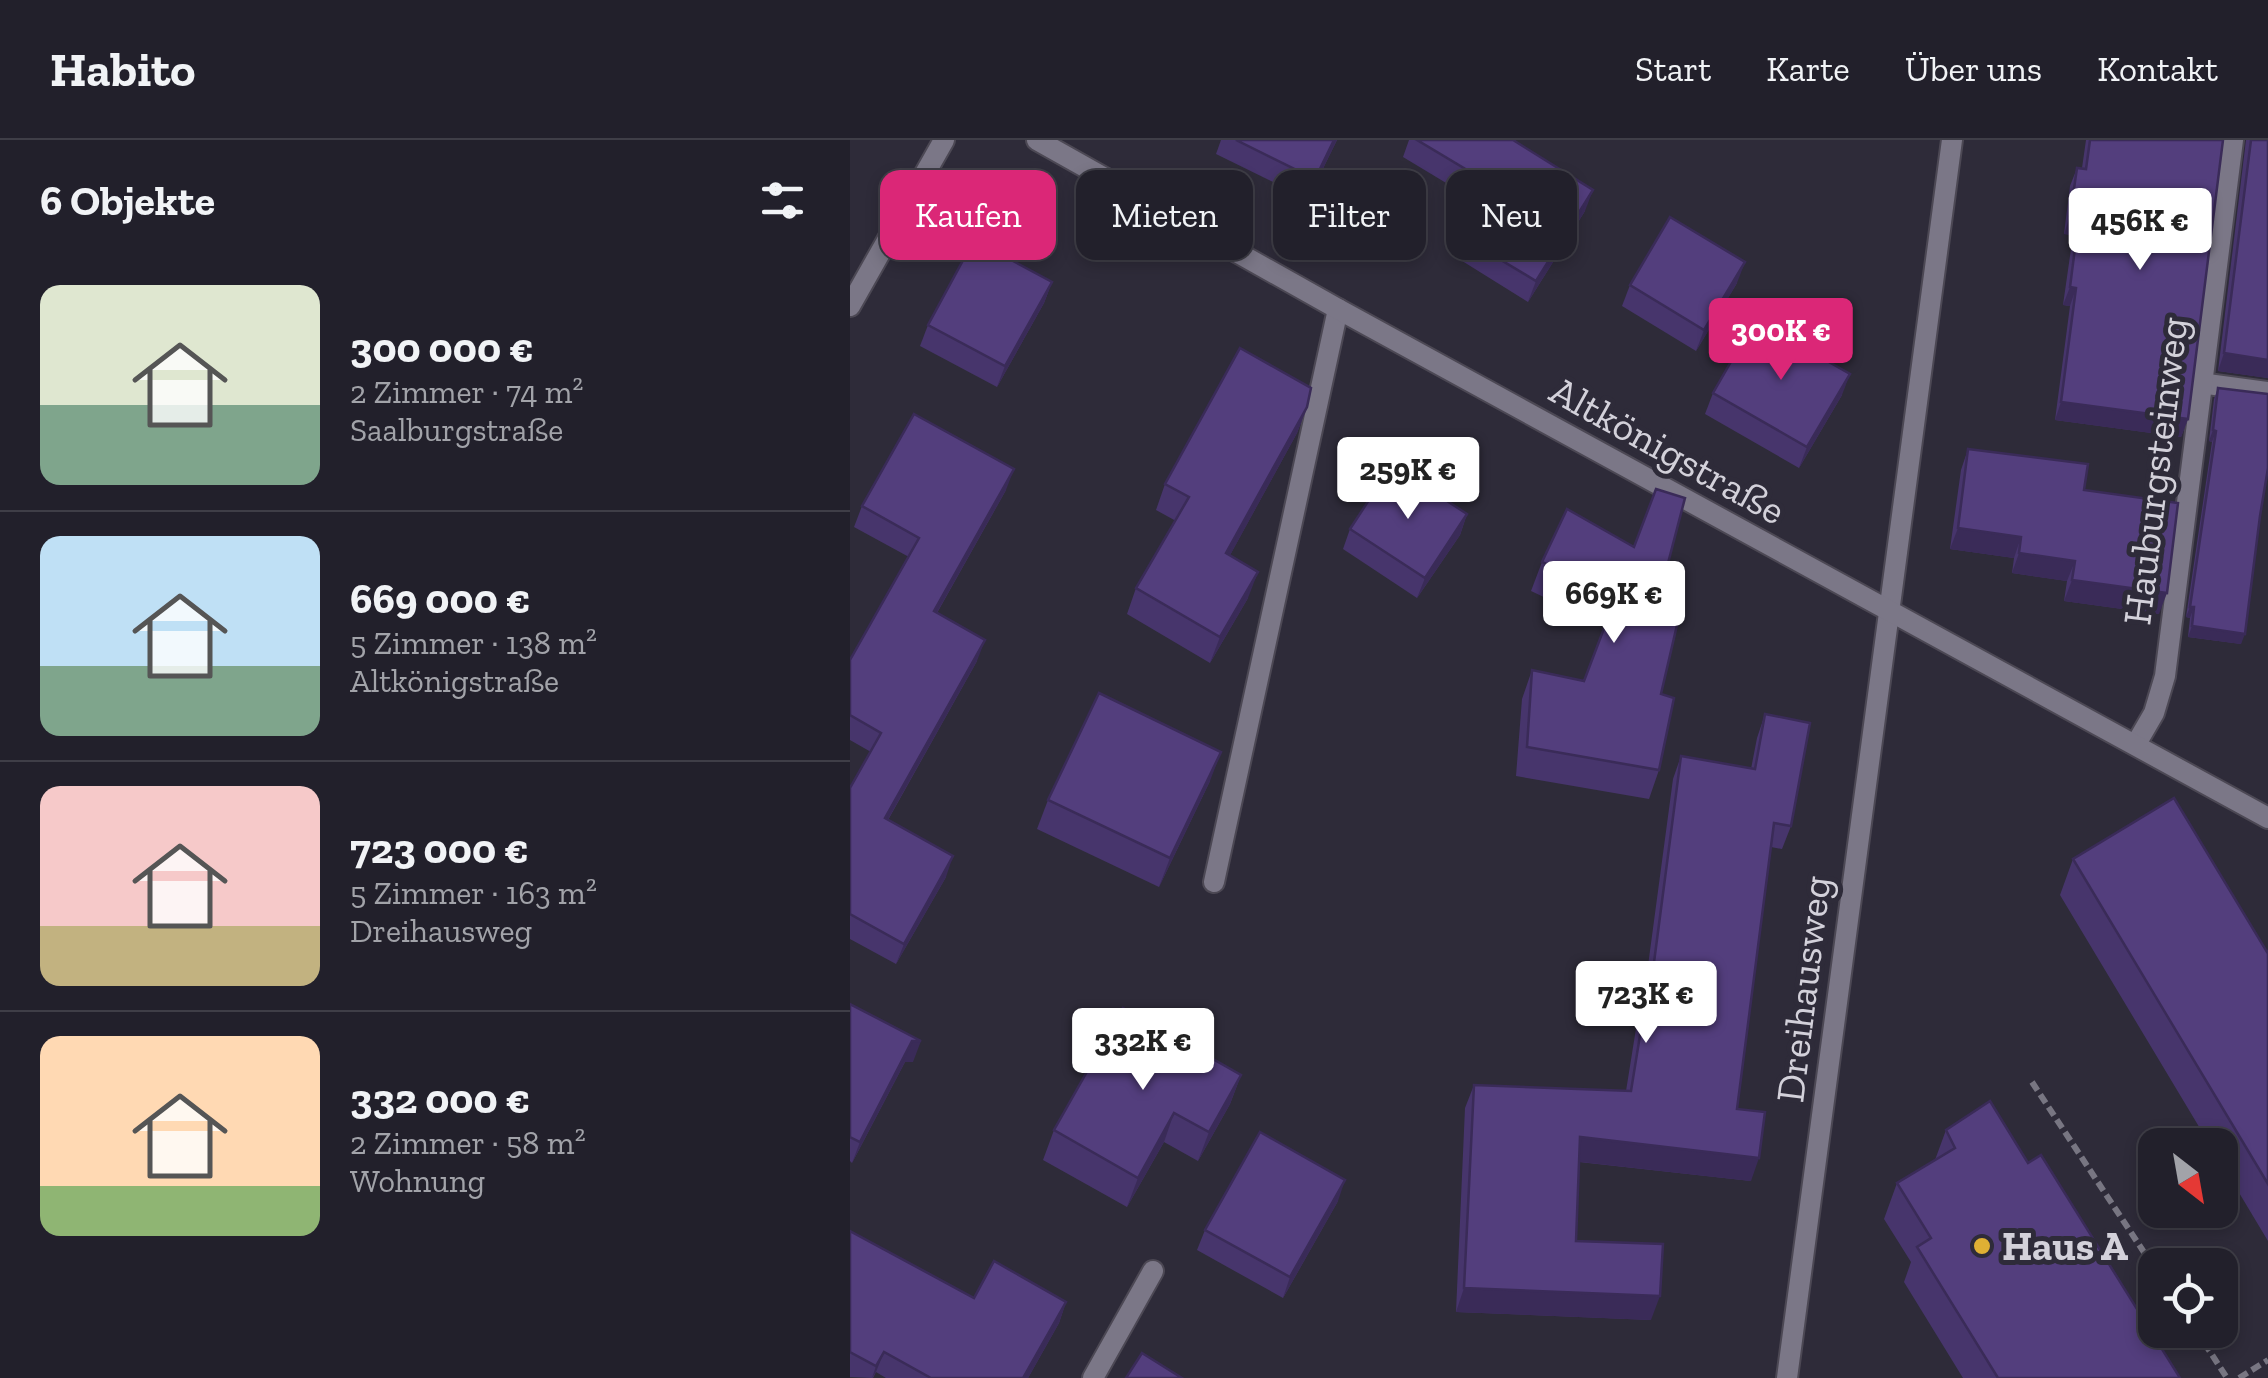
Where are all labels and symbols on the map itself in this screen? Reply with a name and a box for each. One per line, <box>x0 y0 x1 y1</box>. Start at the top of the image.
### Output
pin: 456K € <box>2059 188 2221 273</box>
pin: 300K € <box>1700 298 1862 383</box>
street label: Hauburgsteinweg <box>2112 314 2198 628</box>
street label: Altkönigstraße <box>1542 366 1794 534</box>
pin: 259K € <box>1327 437 1489 522</box>
pin: 669K € <box>1533 561 1695 646</box>
street label: Dreihausweg <box>1765 873 1841 1105</box>
pin: 723K € <box>1565 961 1727 1046</box>
pin: 332K € <box>1062 1008 1224 1093</box>
north arrow <box>2138 1128 2238 1228</box>
place label: Haus A <box>2002 1222 2128 1270</box>
marker: Haus A <box>1971 1235 1993 1257</box>

